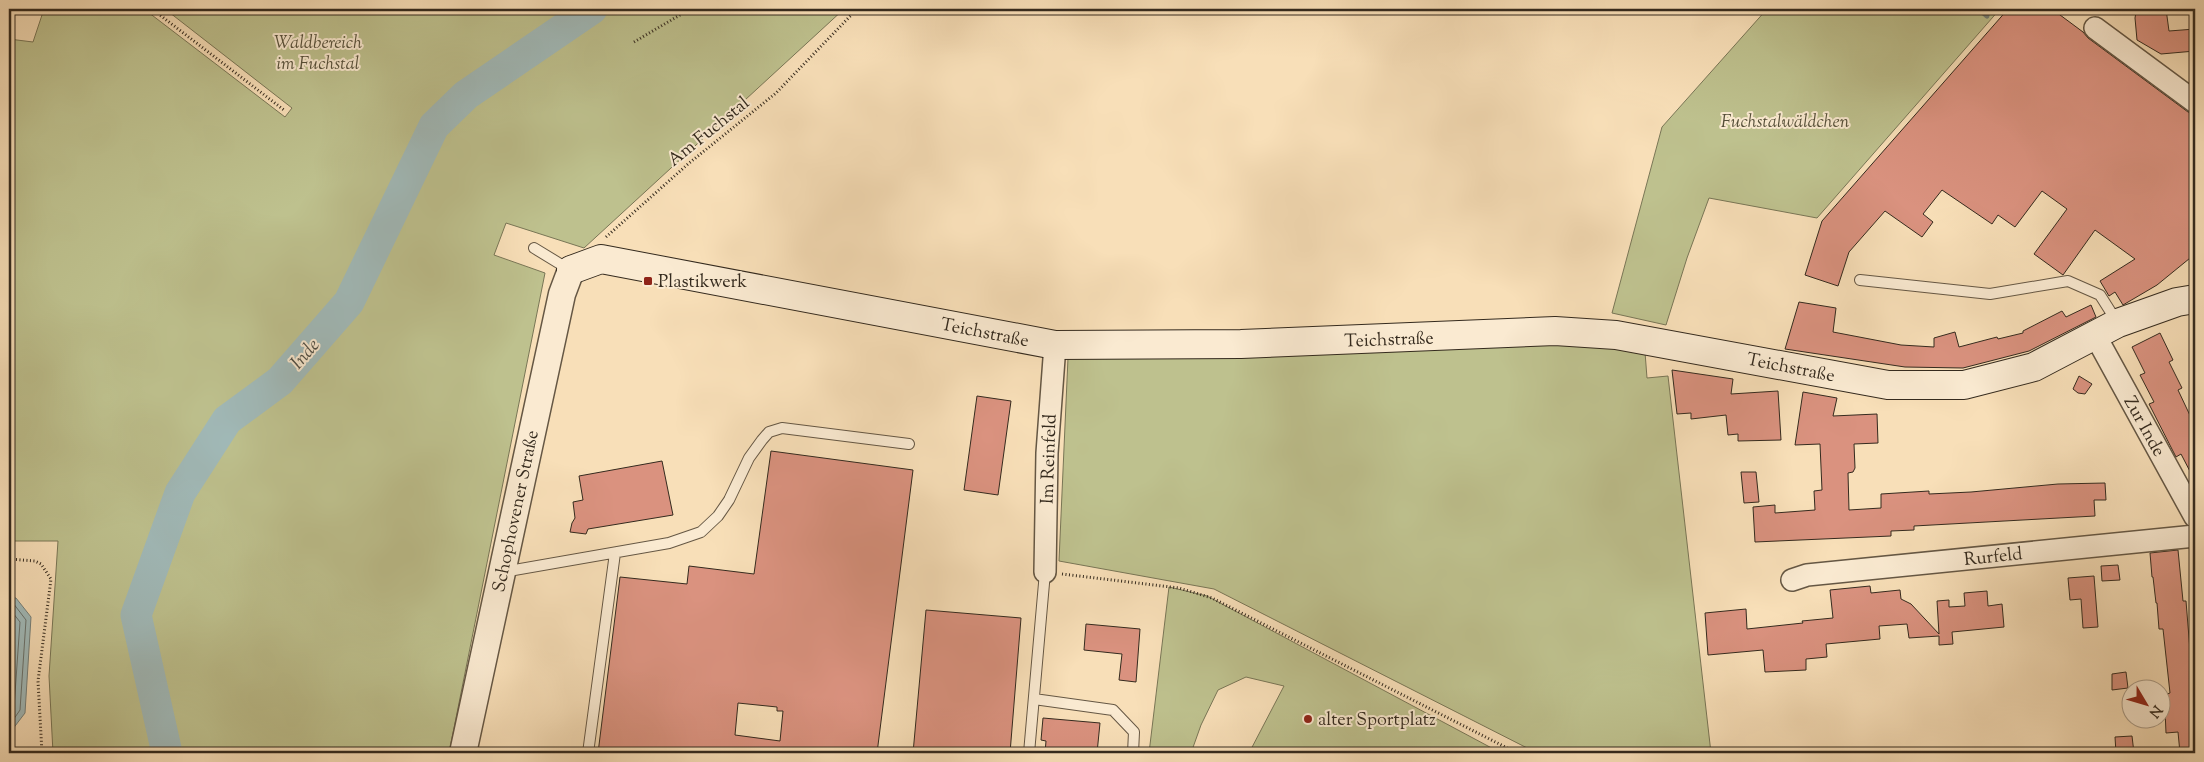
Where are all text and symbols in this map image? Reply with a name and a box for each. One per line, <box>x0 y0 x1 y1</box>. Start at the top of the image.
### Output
park label: Waldbereich im Fuchstal <box>274 31 362 78</box>
street label: Am Fuchstal <box>663 91 756 174</box>
park label: Fuchstalwäldchen <box>1721 110 1850 136</box>
place label: Plastikwerk <box>658 270 747 296</box>
marker: Plastikwerk <box>642 275 654 287</box>
street label: Teichstraße <box>938 313 1031 355</box>
street label: Teichstraße <box>1344 326 1434 356</box>
water label: Inde <box>285 333 327 376</box>
street label: Teichstraße <box>1744 348 1837 390</box>
street label: Zur Inde <box>2116 392 2171 462</box>
street label: Im Reinfeld <box>1035 413 1065 505</box>
street label: Schophovener Straße <box>487 428 547 595</box>
street label: Rurfeld <box>1963 542 2024 574</box>
north arrow <box>2122 680 2172 730</box>
text: N <box>2143 700 2166 721</box>
place label: alter Sportplatz <box>1318 708 1436 734</box>
marker: alter Sportplatz <box>1302 713 1314 725</box>

